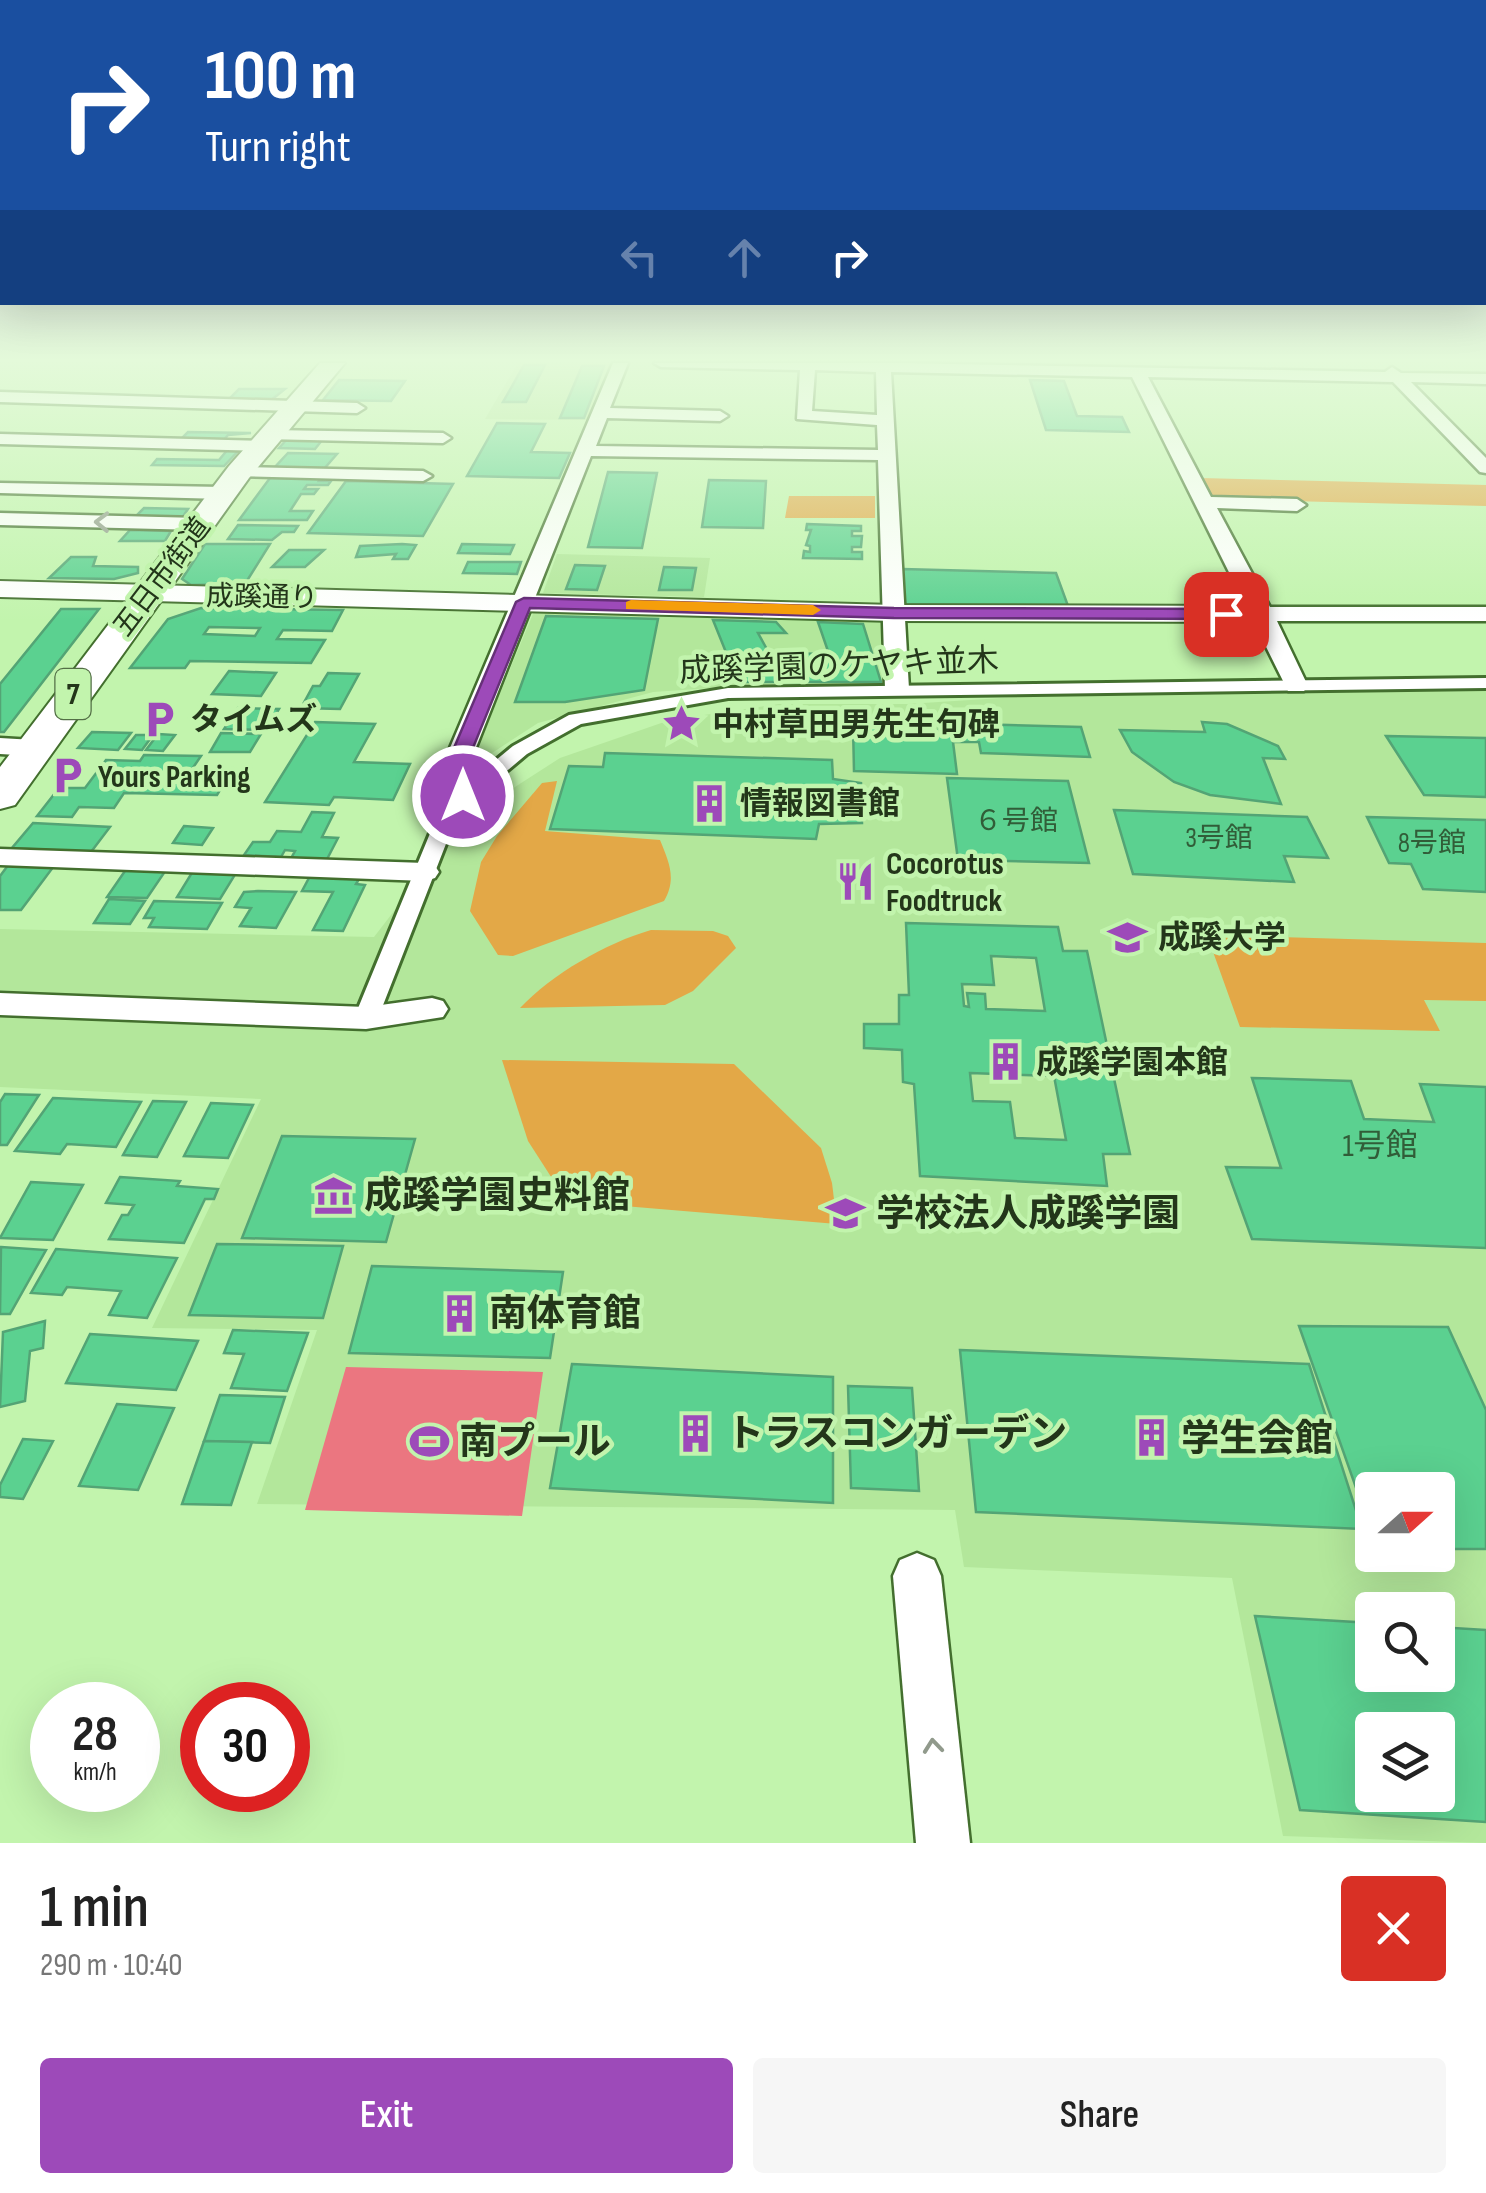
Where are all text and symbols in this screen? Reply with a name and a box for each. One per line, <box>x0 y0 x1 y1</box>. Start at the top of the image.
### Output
text: 100 m <box>205 35 356 119</box>
icon: right <box>40 40 170 170</box>
text: Turn right <box>205 120 351 175</box>
icon: left <box>612 230 667 285</box>
icon: ahead <box>717 230 772 285</box>
icon: right <box>822 230 877 285</box>
one-way arrow <box>93 511 109 532</box>
street label: 五日市街道 <box>107 511 218 643</box>
pin <box>1184 572 1269 657</box>
street label: 成蹊通り <box>206 580 318 615</box>
icon: arrive <box>1199 587 1254 642</box>
street label: 成蹊学園のケヤキ並木 <box>678 641 1000 692</box>
road number: 7 <box>56 669 90 719</box>
parking icon: タイムズ <box>139 698 181 740</box>
place label: タイムズ <box>190 701 317 740</box>
place icon: 中村草田男先生句碑 <box>661 703 703 745</box>
place label: 中村草田男先生句碑 <box>712 706 1000 745</box>
position arrow <box>411 744 515 848</box>
parking icon: Yours Parking <box>47 755 89 797</box>
place label: Yours Parking <box>98 758 251 797</box>
building icon: 情報図書館 <box>689 782 731 824</box>
place label: 情報図書館 <box>740 785 900 824</box>
house number: ６号館 <box>974 805 1058 838</box>
house number: 3号館 <box>1185 822 1253 855</box>
house number: 8号館 <box>1398 827 1466 860</box>
place label: Cocorotus Foodtruck <box>886 845 1004 921</box>
restaurant icon: Cocorotus Foodtruck <box>835 860 877 902</box>
school or university icon: 成蹊大学 <box>1107 916 1149 958</box>
place label: 成蹊大学 <box>1158 919 1286 958</box>
building icon: 成蹊学園本館 <box>985 1041 1027 1083</box>
place label: 成蹊学園本館 <box>1036 1044 1228 1083</box>
house number: 1号館 <box>1342 1127 1418 1166</box>
museum icon: 成蹊学園史料館 <box>313 1174 355 1216</box>
place label: 成蹊学園史料館 <box>364 1174 630 1219</box>
school or university icon: 学校法人成蹊学園 <box>825 1192 867 1234</box>
place label: 学校法人成蹊学園 <box>876 1192 1180 1237</box>
building icon: 南体育館 <box>438 1292 480 1334</box>
place label: 南体育館 <box>489 1292 641 1337</box>
building icon: トラスコンガーデン <box>675 1412 717 1454</box>
place label: トラスコンガーデン <box>726 1412 1067 1457</box>
building icon: 学生会館 <box>1130 1417 1172 1459</box>
place label: 学生会館 <box>1181 1417 1333 1462</box>
sports icon: 南プール <box>408 1420 450 1462</box>
place label: 南プール <box>459 1420 611 1465</box>
north arrow <box>1355 1472 1455 1572</box>
map controls <box>1355 1472 1455 1812</box>
button: search <box>1355 1592 1455 1692</box>
speed limit sign: 30 <box>180 1682 310 1812</box>
text: 28 <box>72 1705 118 1765</box>
button: layers <box>1355 1712 1455 1812</box>
one-way arrow <box>923 1738 945 1754</box>
text: km/h <box>73 1757 117 1788</box>
text: 1 min <box>40 1872 149 1944</box>
button: close <box>1341 1876 1446 1981</box>
text: 290 m · 10:40 <box>40 1946 183 1985</box>
button: Exit <box>40 2058 733 2173</box>
button: Share <box>753 2058 1446 2173</box>

